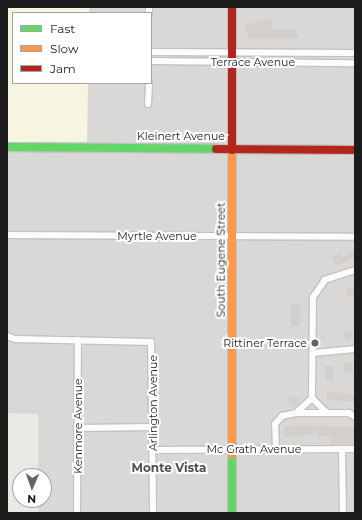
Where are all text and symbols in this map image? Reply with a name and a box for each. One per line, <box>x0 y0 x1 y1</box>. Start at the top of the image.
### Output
legend <box>12 12 152 84</box>
text: Fast <box>50 21 75 36</box>
text: Slow <box>50 41 79 56</box>
street label: Terrace Avenue <box>211 55 295 69</box>
text: Jam <box>50 61 76 76</box>
street label: Kleinert Avenue <box>137 129 225 143</box>
street label: South Eugene Street <box>214 203 228 317</box>
street label: Myrtle Avenue <box>117 229 197 243</box>
place label: Rittiner Terrace <box>223 336 307 350</box>
marker: Rittiner Terrace <box>310 338 320 348</box>
street label: Arlington Avenue <box>146 355 160 451</box>
street label: Kenmore Avenue <box>71 378 85 474</box>
street label: Mc Grath Avenue <box>207 442 301 456</box>
district label: Monte Vista <box>132 461 206 475</box>
north arrow <box>12 468 52 508</box>
text: N <box>27 492 36 506</box>

